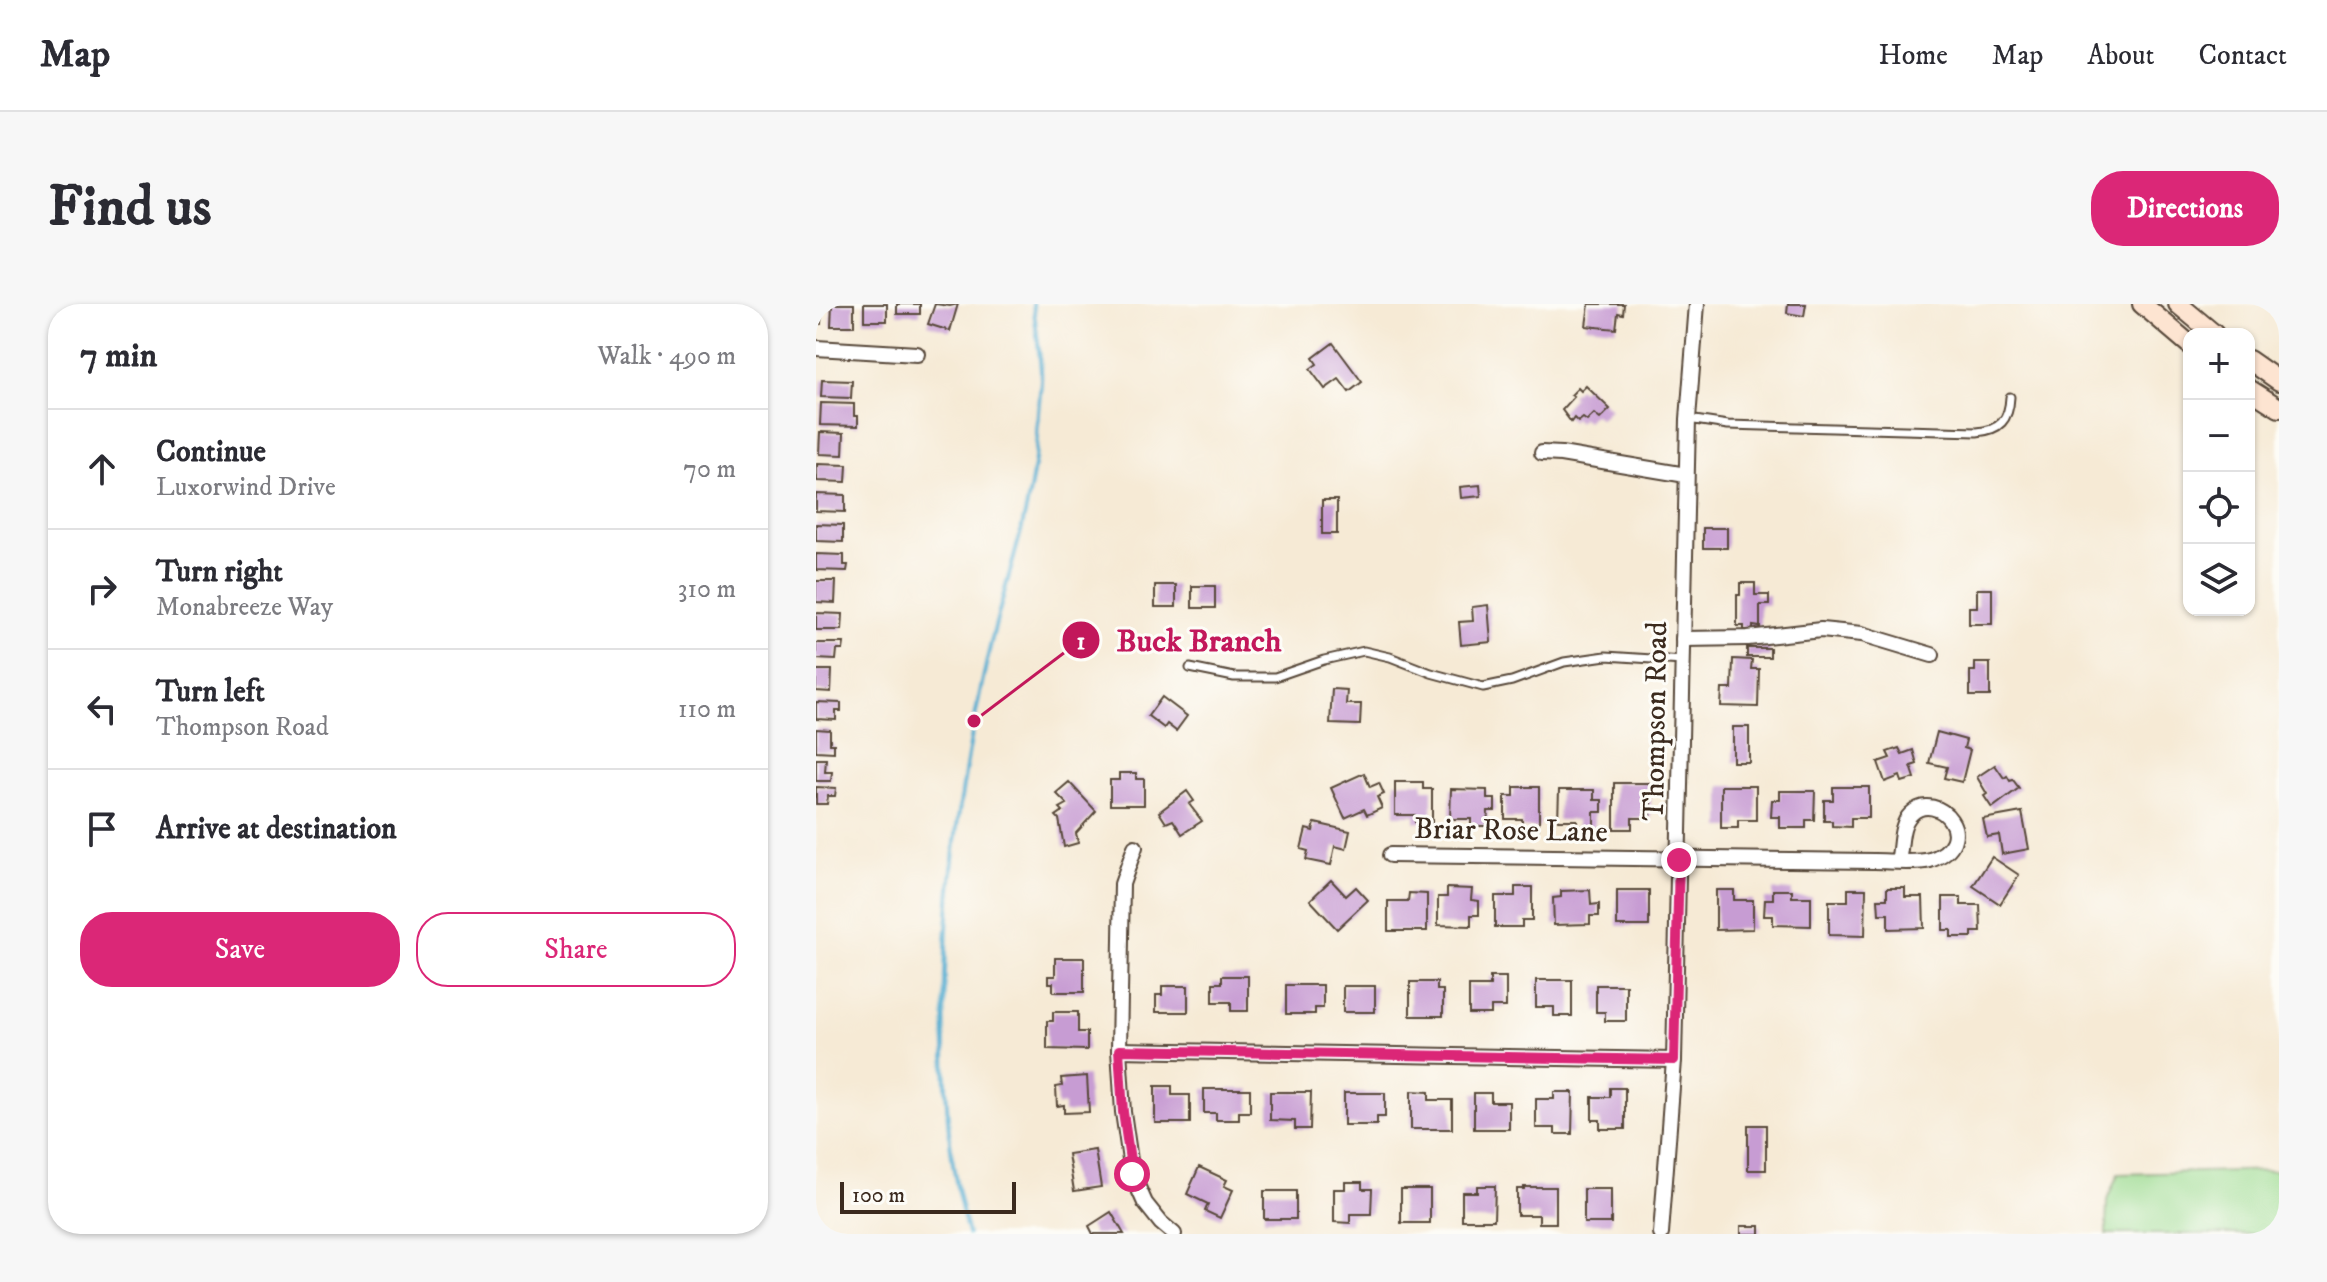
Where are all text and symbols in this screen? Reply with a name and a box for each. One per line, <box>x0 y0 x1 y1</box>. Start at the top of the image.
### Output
text: Map <box>40 31 110 79</box>
text: Home <box>1879 38 1948 73</box>
text: Map <box>1992 38 2043 73</box>
text: About <box>2087 38 2154 73</box>
text: Contact <box>2198 38 2287 73</box>
button: Directions <box>2091 171 2279 246</box>
text: Find us <box>48 173 212 243</box>
map controls <box>2183 328 2255 616</box>
button: + <box>2183 328 2255 400</box>
text: 7 min <box>80 335 157 377</box>
text: Walk · 490 m <box>598 340 736 373</box>
button: − <box>2183 400 2255 472</box>
text: Continue <box>156 434 266 471</box>
icon: ahead <box>80 447 124 491</box>
text: 70 m <box>683 453 736 486</box>
text: Luxorwind Drive <box>156 471 336 504</box>
button: locate <box>2183 472 2255 544</box>
button: layers <box>2183 544 2255 616</box>
text: Turn right <box>156 554 283 591</box>
icon: right <box>80 567 124 611</box>
text: 310 m <box>678 573 736 606</box>
text: Monabreeze Way <box>156 591 333 624</box>
callout: Buck Branch <box>1061 612 1298 668</box>
street label: Thompson Road <box>1636 621 1676 821</box>
text: Buck Branch <box>1117 622 1282 662</box>
text: 1 <box>1077 627 1086 657</box>
text: Turn left <box>156 674 265 711</box>
icon: left <box>80 687 124 731</box>
text: 110 m <box>678 693 736 726</box>
text: Thompson Road <box>156 711 329 744</box>
icon: arrive <box>80 807 124 851</box>
text: Arrive at destination <box>156 811 397 848</box>
street label: Briar Rose Lane <box>1414 811 1608 851</box>
route end <box>1661 842 1697 878</box>
button: Save <box>80 912 400 987</box>
button: Share <box>416 912 736 987</box>
route start <box>1114 1156 1150 1192</box>
scale bar <box>840 1178 1016 1214</box>
text: 100 m <box>852 1182 905 1209</box>

